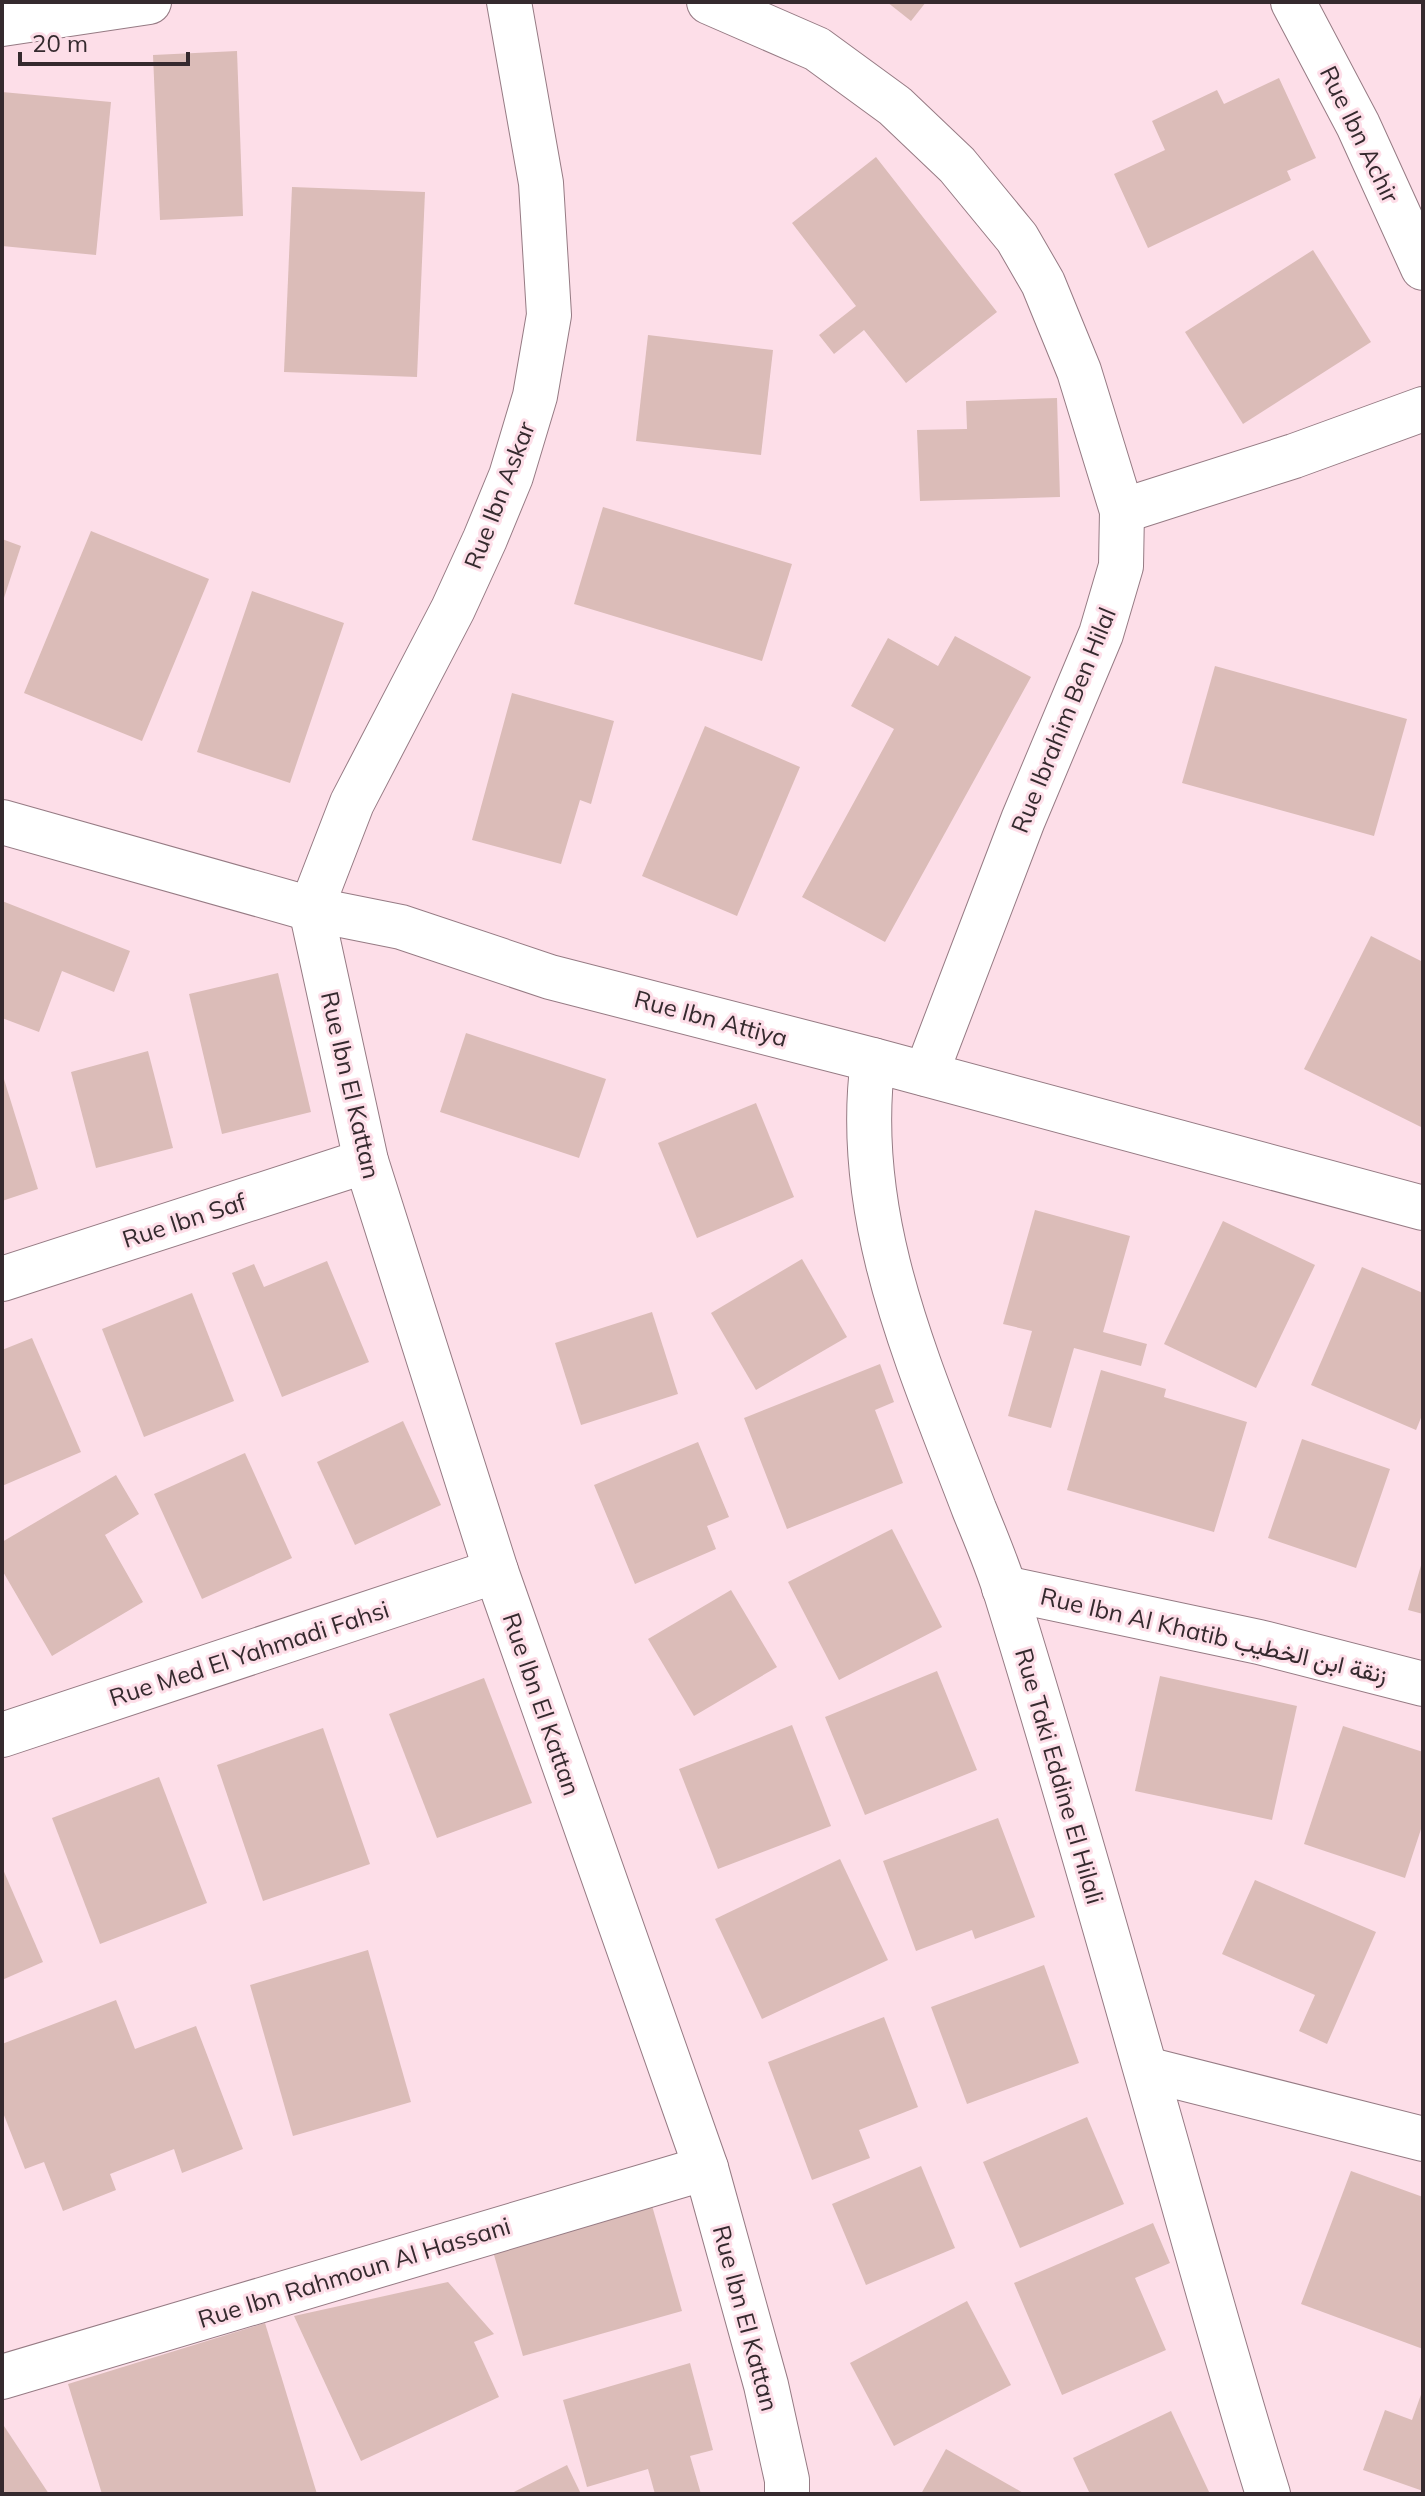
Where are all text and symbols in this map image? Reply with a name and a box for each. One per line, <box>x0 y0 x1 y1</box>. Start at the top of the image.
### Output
scale bar <box>20 16 188 66</box>
text: 20 m <box>32 28 88 58</box>
street label: Rue Ibn Achir <box>1314 61 1406 208</box>
street label: Rue Ibn Askar <box>457 417 541 573</box>
street label: Rue Ibrahim Ben Hilal <box>1004 603 1122 837</box>
street label: Rue Ibn Attiya <box>631 983 791 1053</box>
street label: Rue Ibn El Kattan <box>315 988 387 1182</box>
street label: Rue Ibn Saf <box>118 1186 250 1254</box>
street label: Rue Ibn Al Khatib زنقة ابن الخطيب <box>1037 1580 1390 1691</box>
street label: Rue Med El Yahmadi Fahsi <box>105 1594 393 1712</box>
street label: Rue Ibn El Kattan <box>497 1609 587 1799</box>
street label: Rue Taki Eddine El Hilali <box>1009 1645 1111 1907</box>
street label: Rue Ibn Rahmoun Al Hassani <box>194 2210 514 2334</box>
street label: Rue Ibn El Kattan <box>707 2222 785 2414</box>

